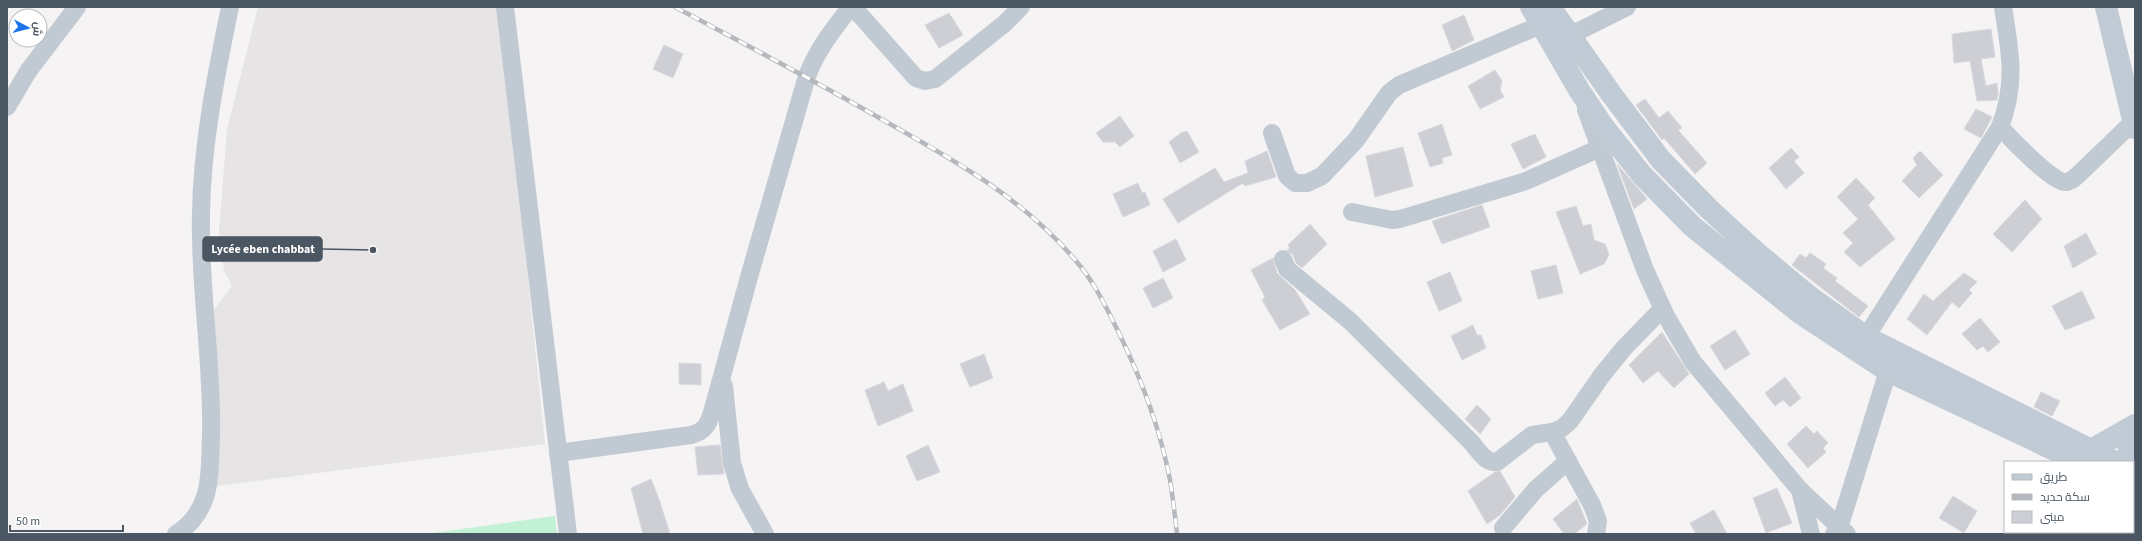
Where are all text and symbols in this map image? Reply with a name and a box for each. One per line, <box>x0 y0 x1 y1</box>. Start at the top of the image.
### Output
north arrow <box>8 8 48 48</box>
text: ش <box>29 21 46 37</box>
callout: Lycée eben chabbat <box>203 237 322 261</box>
text: Lycée eben chabbat <box>211 241 315 258</box>
legend <box>2004 461 2134 533</box>
text: طريق <box>2040 469 2068 486</box>
text: سكة حديد <box>2040 489 2090 506</box>
scale bar <box>10 507 123 533</box>
text: مبنى <box>2040 509 2065 526</box>
text: 50 m <box>16 513 40 530</box>

